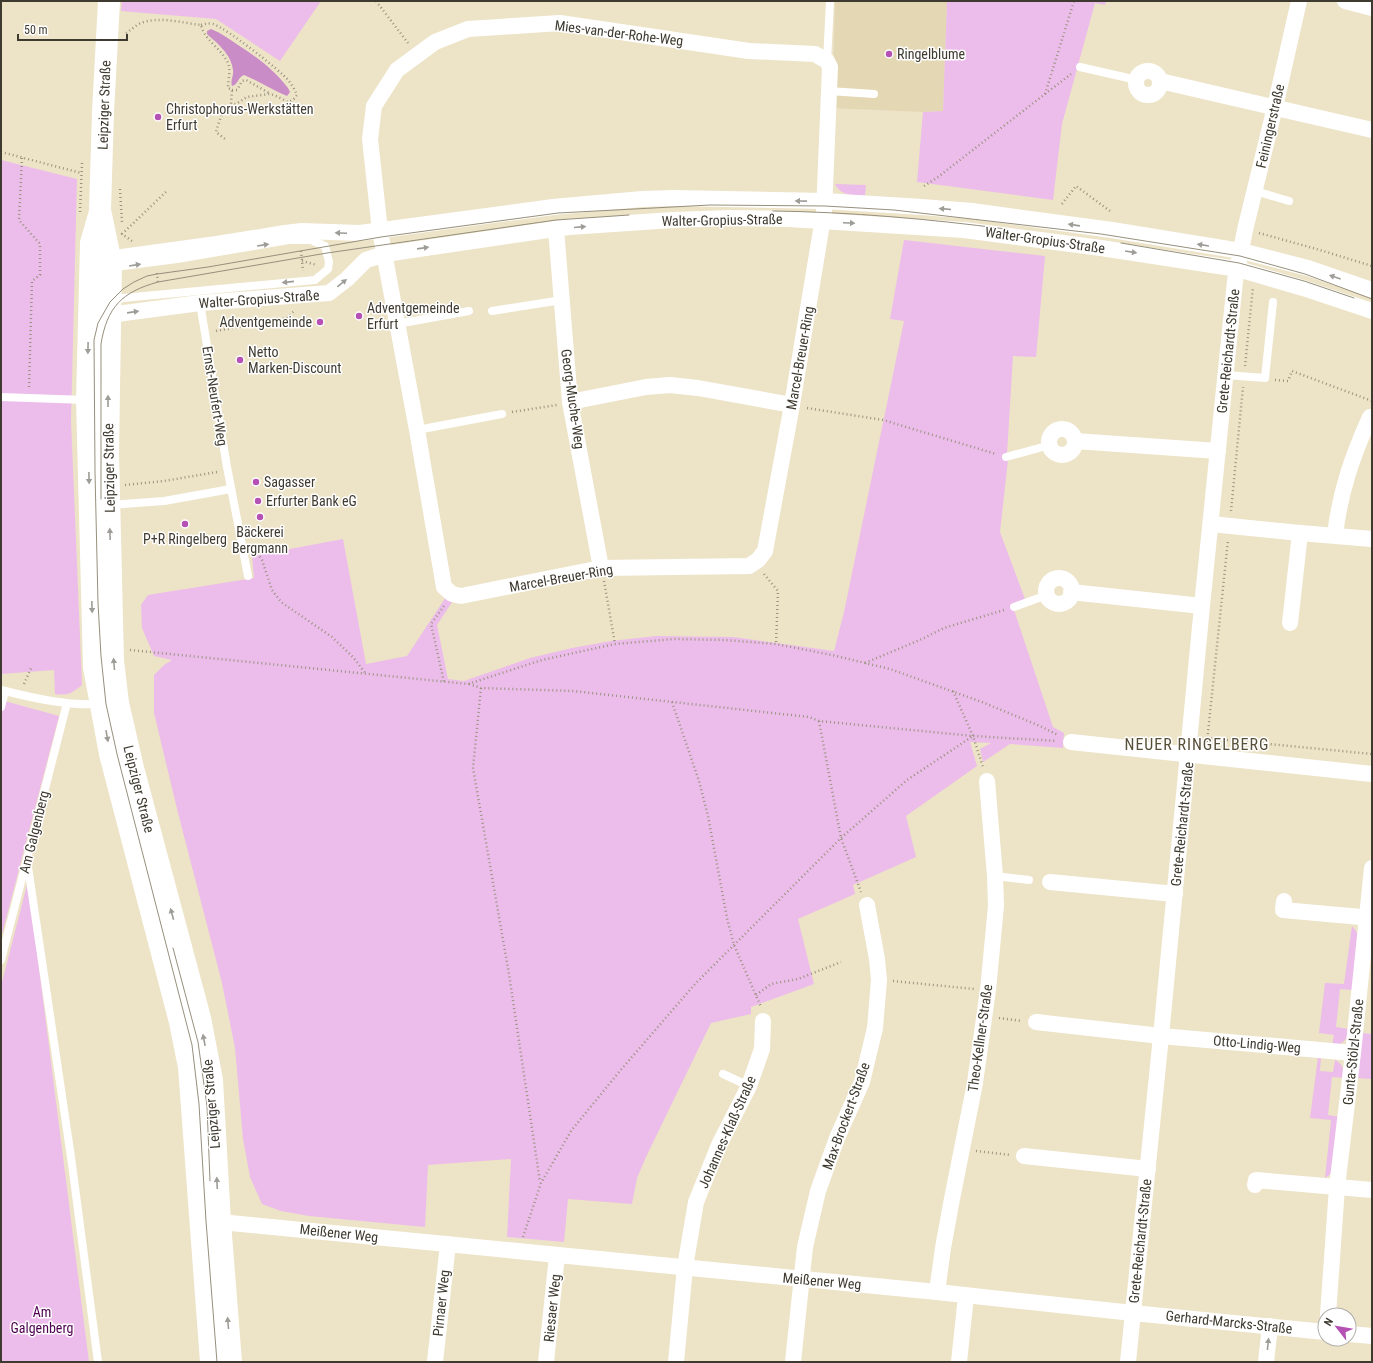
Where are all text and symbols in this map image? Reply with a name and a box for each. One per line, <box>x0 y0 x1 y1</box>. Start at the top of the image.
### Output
scale bar <box>18 16 127 42</box>
street label: Mies-van-der-Rohe-Weg <box>554 17 684 49</box>
text: 50 m <box>24 23 48 37</box>
place label: Ringelblume <box>897 46 966 62</box>
marker: Ringelblume <box>884 49 894 59</box>
street label: Leipziger Straße <box>94 60 114 150</box>
street label: Feiningerstraße <box>1253 82 1288 170</box>
place label: Christophorus-Werkstätten Erfurt <box>166 101 314 133</box>
marker: Christophorus-Werkstätten Erfurt <box>153 112 163 122</box>
one-way arrow <box>795 197 807 204</box>
one-way arrow <box>939 205 951 212</box>
street label: Walter-Gropius-Straße <box>661 211 783 229</box>
one-way arrow <box>843 219 855 226</box>
one-way arrow <box>1068 222 1080 228</box>
one-way arrow <box>574 223 586 230</box>
street label: Walter-Gropius-Straße <box>984 224 1106 256</box>
one-way arrow <box>335 229 347 236</box>
one-way arrow <box>257 241 270 247</box>
one-way arrow <box>1197 241 1209 247</box>
one-way arrow <box>417 245 429 251</box>
one-way arrow <box>1125 249 1138 255</box>
one-way arrow <box>129 261 141 267</box>
one-way arrow <box>1329 274 1341 280</box>
one-way arrow <box>337 278 348 287</box>
one-way arrow <box>282 279 294 286</box>
street label: Walter-Gropius-Straße <box>198 287 320 311</box>
street label: Grete-Reichardt-Straße <box>1214 288 1243 414</box>
place label: Adventgemeinde Erfurt <box>367 300 460 332</box>
street label: Marcel-Breuer-Ring <box>783 305 817 411</box>
one-way arrow <box>127 309 139 315</box>
marker: Adventgemeinde Erfurt <box>354 311 364 321</box>
place label: Adventgemeinde <box>220 314 312 330</box>
marker: Adventgemeinde <box>315 317 325 327</box>
one-way arrow <box>85 342 91 355</box>
place label: Netto Marken-Discount <box>248 344 341 376</box>
street label: Ernst-Neufert-Weg <box>199 345 231 447</box>
street label: Georg-Muche-Weg <box>558 348 588 450</box>
marker: Netto Marken-Discount <box>235 355 245 365</box>
one-way arrow <box>105 394 111 407</box>
street label: Leipziger Straße <box>100 423 118 513</box>
one-way arrow <box>85 472 92 484</box>
place label: Sagasser <box>264 474 315 490</box>
marker: Sagasser <box>251 477 261 487</box>
place label: Erfurter Bank eG <box>266 493 357 509</box>
marker: Erfurter Bank eG <box>253 496 263 506</box>
marker: Bäckerei Bergmann <box>255 512 265 522</box>
marker: P+R Ringelberg <box>180 519 190 529</box>
place label: Bäckerei Bergmann <box>232 524 288 556</box>
one-way arrow <box>107 527 113 540</box>
place label: P+R Ringelberg <box>143 531 227 547</box>
street label: Marcel-Breuer-Ring <box>508 561 614 595</box>
one-way arrow <box>89 601 95 614</box>
one-way arrow <box>110 658 117 670</box>
one-way arrow <box>104 730 110 742</box>
district label: NEUER RINGELBERG <box>1124 735 1270 754</box>
street label: Leipziger Straße <box>120 744 158 835</box>
street label: Grete-Reichardt-Straße <box>1168 761 1197 887</box>
street label: Am Galgenberg <box>16 789 52 875</box>
one-way arrow <box>169 907 175 919</box>
street label: Theo-Kellner-Straße <box>965 983 996 1093</box>
street label: Gunta-Stölzl-Straße <box>1339 998 1367 1106</box>
street label: Otto-Lindig-Weg <box>1212 1032 1302 1056</box>
one-way arrow <box>201 1033 207 1046</box>
street label: Leipziger Straße <box>199 1058 223 1149</box>
street label: Max-Brockert-Straße <box>819 1060 873 1172</box>
street label: Johannes-Klaß-Straße <box>695 1073 759 1191</box>
one-way arrow <box>214 1177 221 1189</box>
street label: Grete-Reichardt-Straße <box>1126 1178 1155 1304</box>
street label: Meißener Weg <box>299 1221 379 1245</box>
street label: Pirnaer Weg <box>430 1269 452 1337</box>
street label: Meißener Weg <box>782 1270 862 1292</box>
street label: Riesaer Weg <box>540 1273 564 1343</box>
park label: Am Galgenberg <box>11 1304 73 1336</box>
street label: Gerhard-Marcks-Straße <box>1165 1307 1293 1337</box>
north arrow <box>1317 1307 1357 1347</box>
text: N <box>1322 1316 1336 1328</box>
one-way arrow <box>224 1317 231 1329</box>
one-way arrow <box>1265 1338 1271 1350</box>

